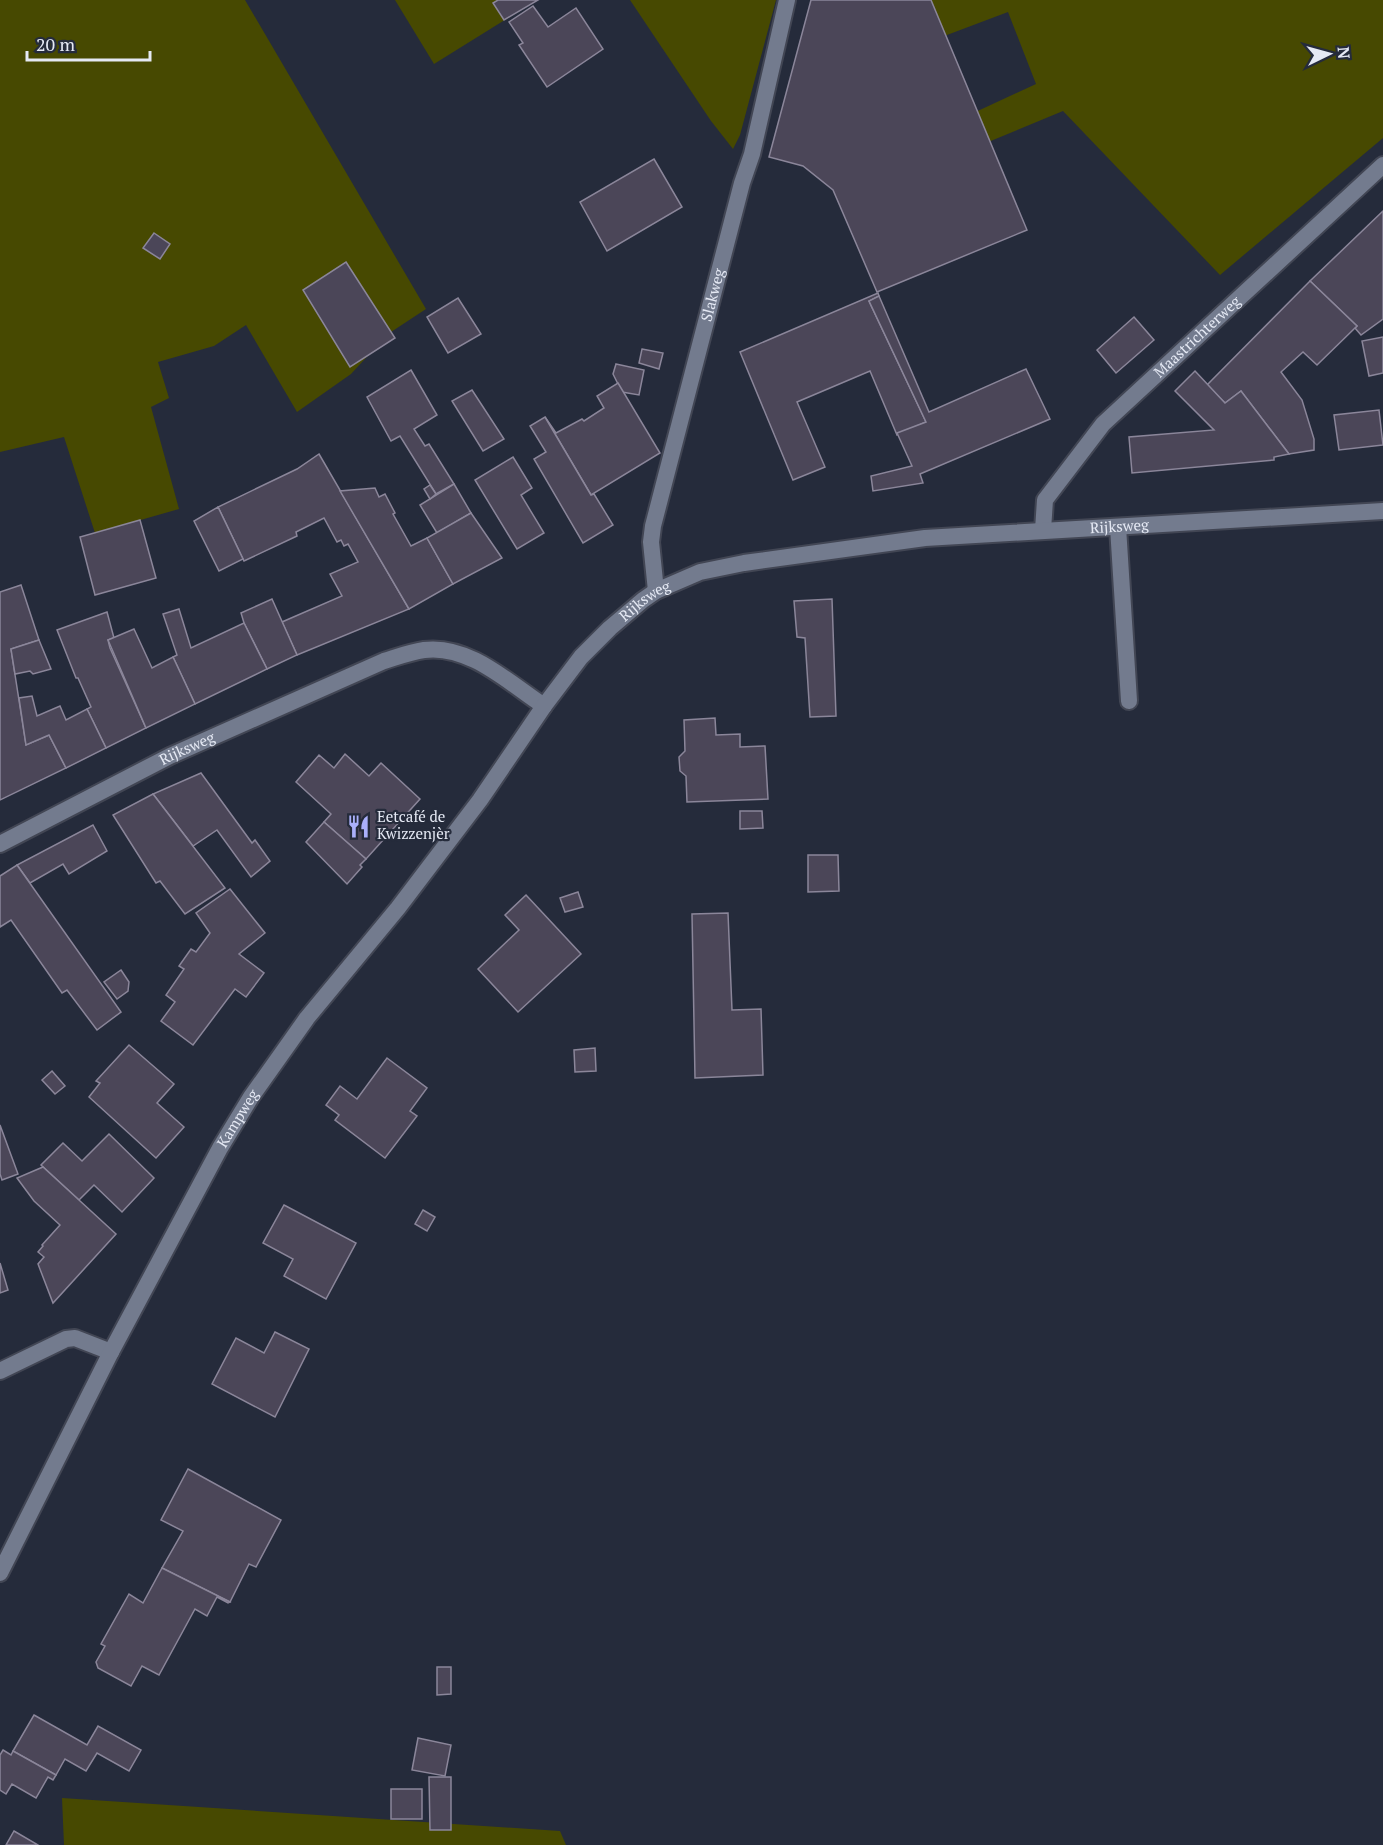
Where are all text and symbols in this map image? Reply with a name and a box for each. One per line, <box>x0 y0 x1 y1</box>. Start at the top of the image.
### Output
scale bar <box>27 24 150 62</box>
north arrow <box>1299 24 1359 84</box>
text: 20 m <box>36 32 76 56</box>
text: N <box>1332 46 1355 60</box>
street label: Slakweg <box>695 265 729 323</box>
street label: Maastrichterweg <box>1149 290 1245 381</box>
street label: Rijksweg <box>1089 514 1150 537</box>
street label: Rijksweg <box>614 575 674 625</box>
street label: Rijksweg <box>155 726 219 769</box>
place label: Eetcafé de Kwizzenjèr <box>377 806 450 843</box>
restaurant icon: Eetcafé de Kwizzenjèr <box>346 813 372 839</box>
street label: Kampweg <box>212 1084 263 1151</box>

